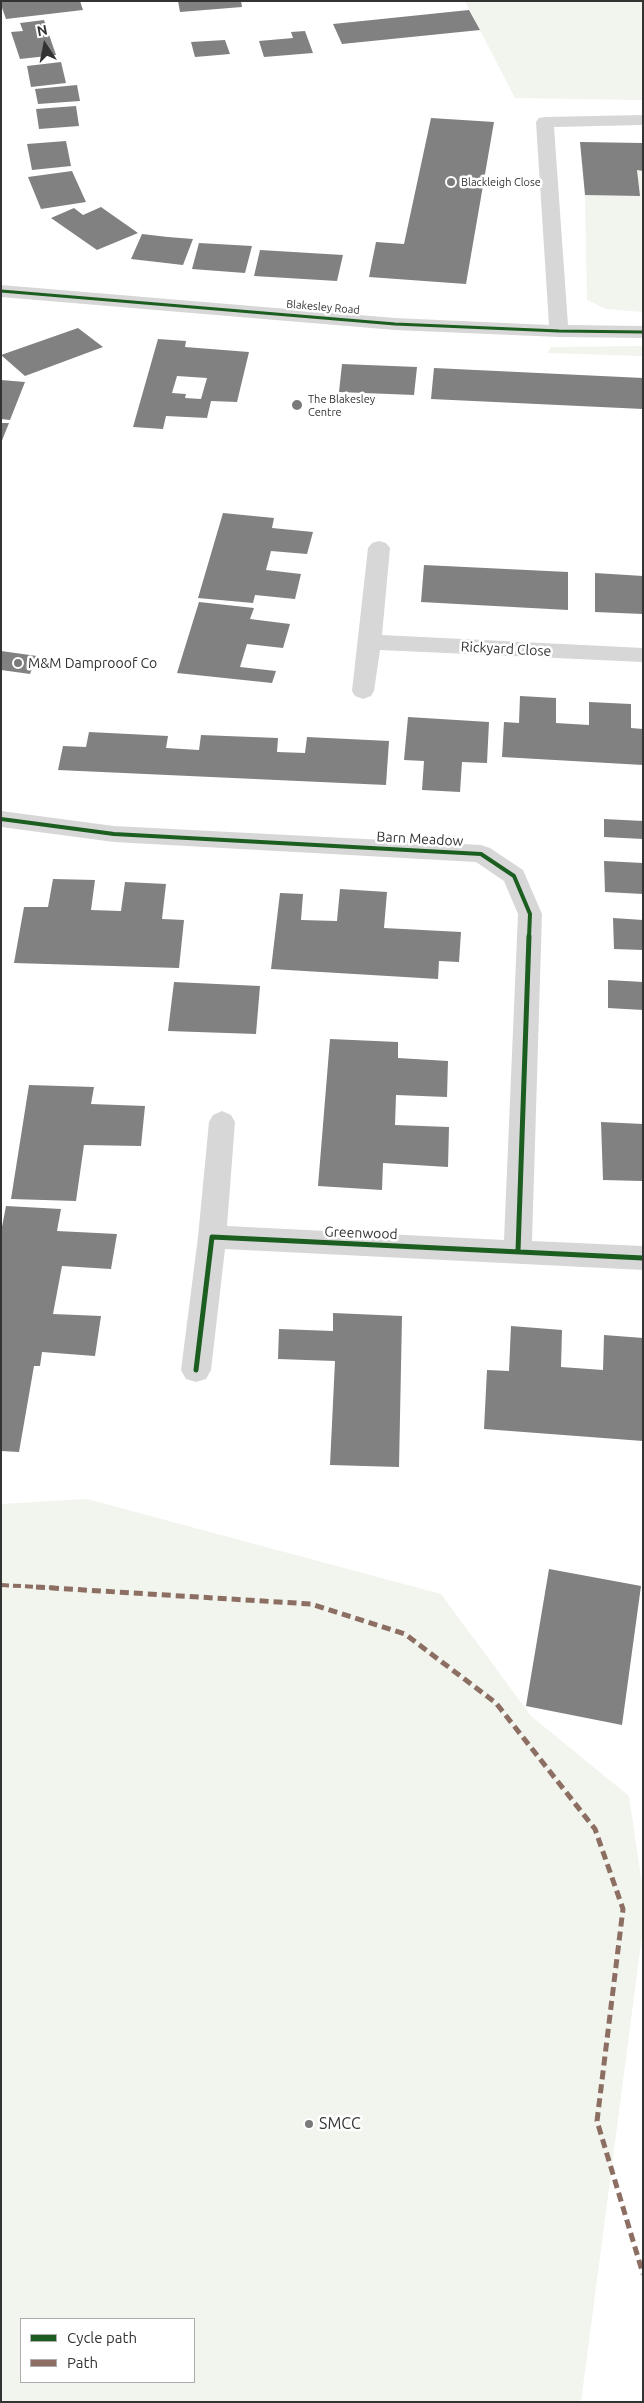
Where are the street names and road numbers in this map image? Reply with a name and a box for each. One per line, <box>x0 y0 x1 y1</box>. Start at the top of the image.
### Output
street label: Blakesley Road <box>286 297 360 317</box>
street label: Rickyard Close <box>460 638 552 660</box>
street label: Barn Meadow <box>376 828 464 850</box>
street label: Greenwood <box>324 1223 398 1243</box>

